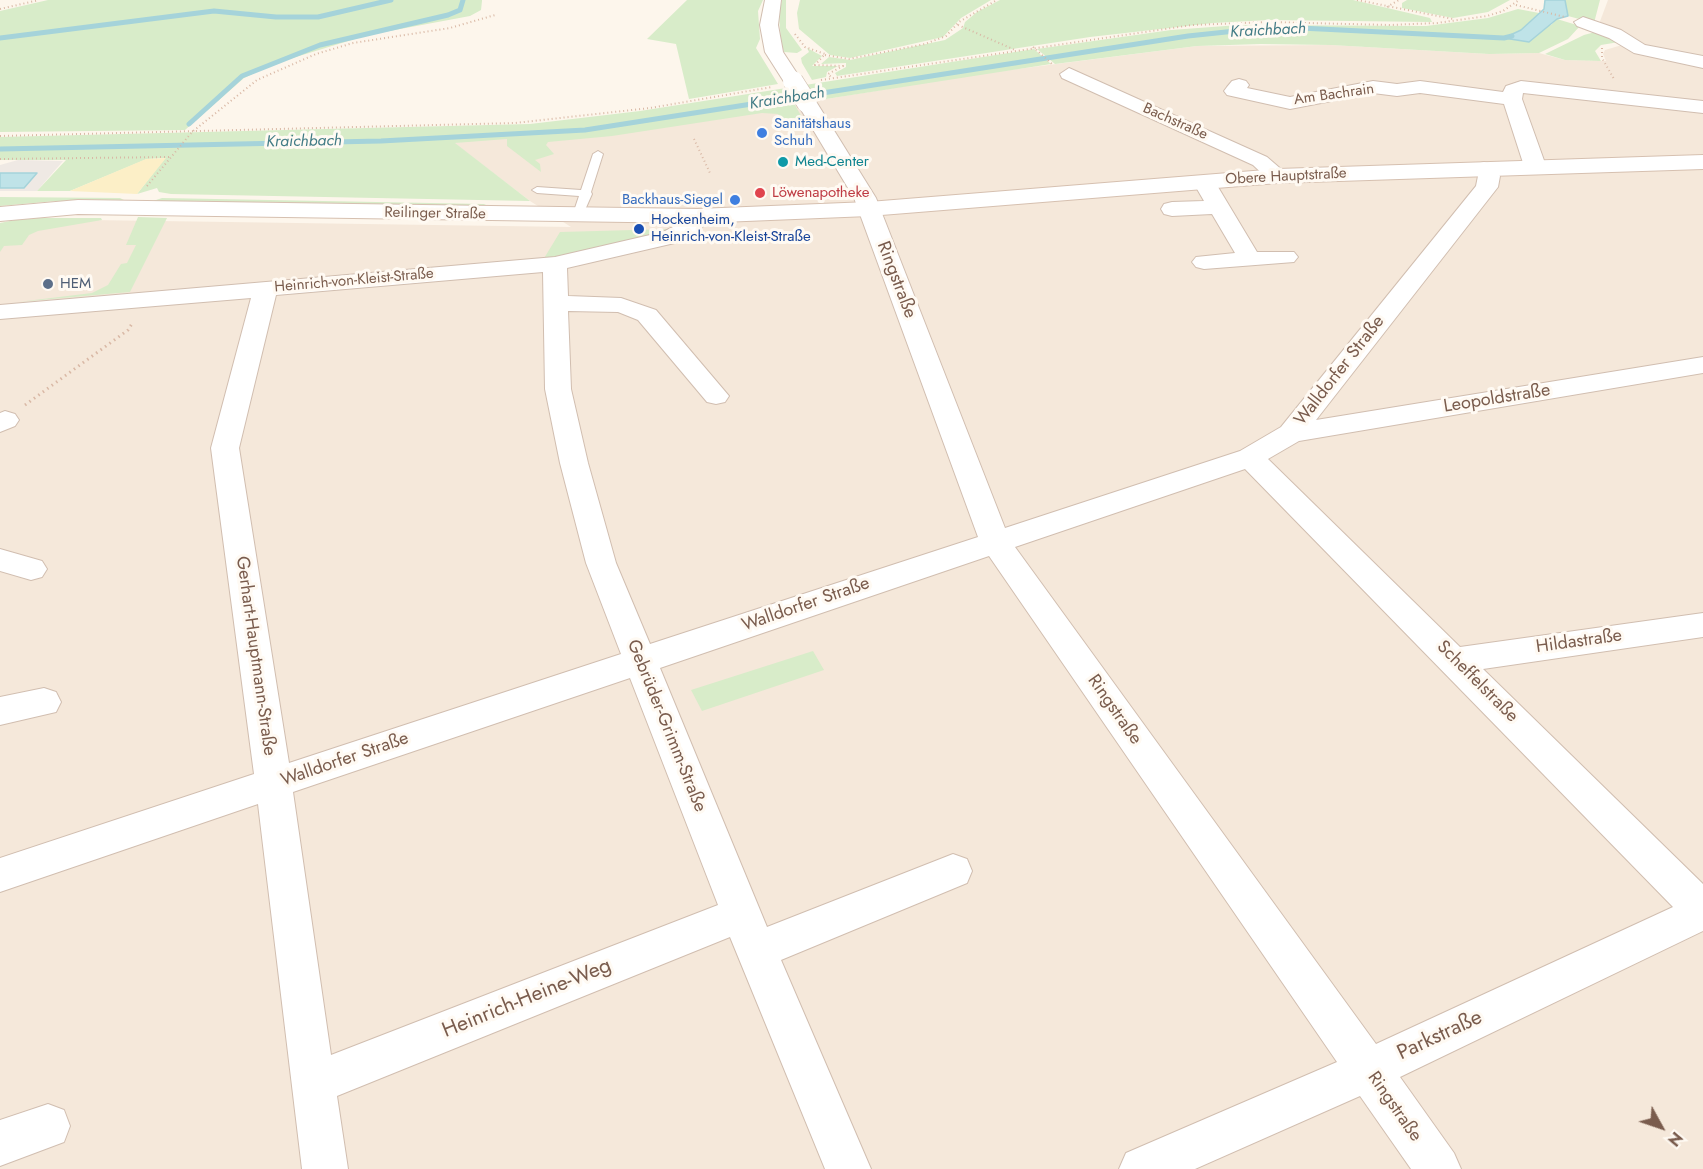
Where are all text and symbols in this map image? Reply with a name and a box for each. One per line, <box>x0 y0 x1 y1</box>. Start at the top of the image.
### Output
water label: Kraichbach <box>1230 19 1306 43</box>
street label: Am Bachrain <box>1293 80 1375 110</box>
water label: Kraichbach <box>748 84 826 114</box>
street label: Bachstraße <box>1140 100 1210 144</box>
place label: Sanitätshaus Schuh <box>774 115 851 150</box>
marker: Sanitätshaus Schuh <box>755 126 769 140</box>
water label: Kraichbach <box>266 132 342 152</box>
place label: Med-Center <box>795 153 869 171</box>
marker: Med-Center <box>776 155 790 169</box>
street label: Obere Hauptstraße <box>1225 165 1347 189</box>
place label: Löwenapotheke <box>772 184 870 202</box>
marker: Löwenapotheke <box>753 186 767 200</box>
place label: Backhaus-Siegel <box>622 191 723 209</box>
marker: Backhaus-Siegel <box>728 193 742 207</box>
street label: Reilinger Straße <box>384 204 486 224</box>
place label: Hockenheim, Heinrich-von-Kleist-Straße <box>651 211 811 246</box>
marker: Hockenheim, Heinrich-von-Kleist-Straße <box>632 222 646 236</box>
street label: Ringstraße <box>872 239 920 321</box>
street label: Heinrich-von-Kleist-Straße <box>274 265 434 297</box>
place label: HEM <box>60 275 91 293</box>
marker: HEM <box>41 277 55 291</box>
street label: Walldorfer Straße <box>1290 312 1390 430</box>
street label: Leopoldstraße <box>1442 380 1552 418</box>
street label: Gerhart-Hauptmann-Straße <box>230 555 280 757</box>
street label: Walldorfer Straße <box>739 573 873 637</box>
street label: Hildastraße <box>1535 625 1623 659</box>
street label: Gebrüder-Grimm-Straße <box>622 637 710 815</box>
street label: Scheffelstraße <box>1432 637 1522 727</box>
street label: Ringstraße <box>1082 671 1146 749</box>
street label: Walldorfer Straße <box>278 728 412 792</box>
street label: Heinrich-Heine-Weg <box>439 954 615 1044</box>
street label: Parkstraße <box>1393 1005 1487 1067</box>
street label: Ringstraße <box>1362 1068 1426 1146</box>
north arrow <box>1631 1097 1691 1157</box>
text: N <box>1662 1127 1688 1151</box>

